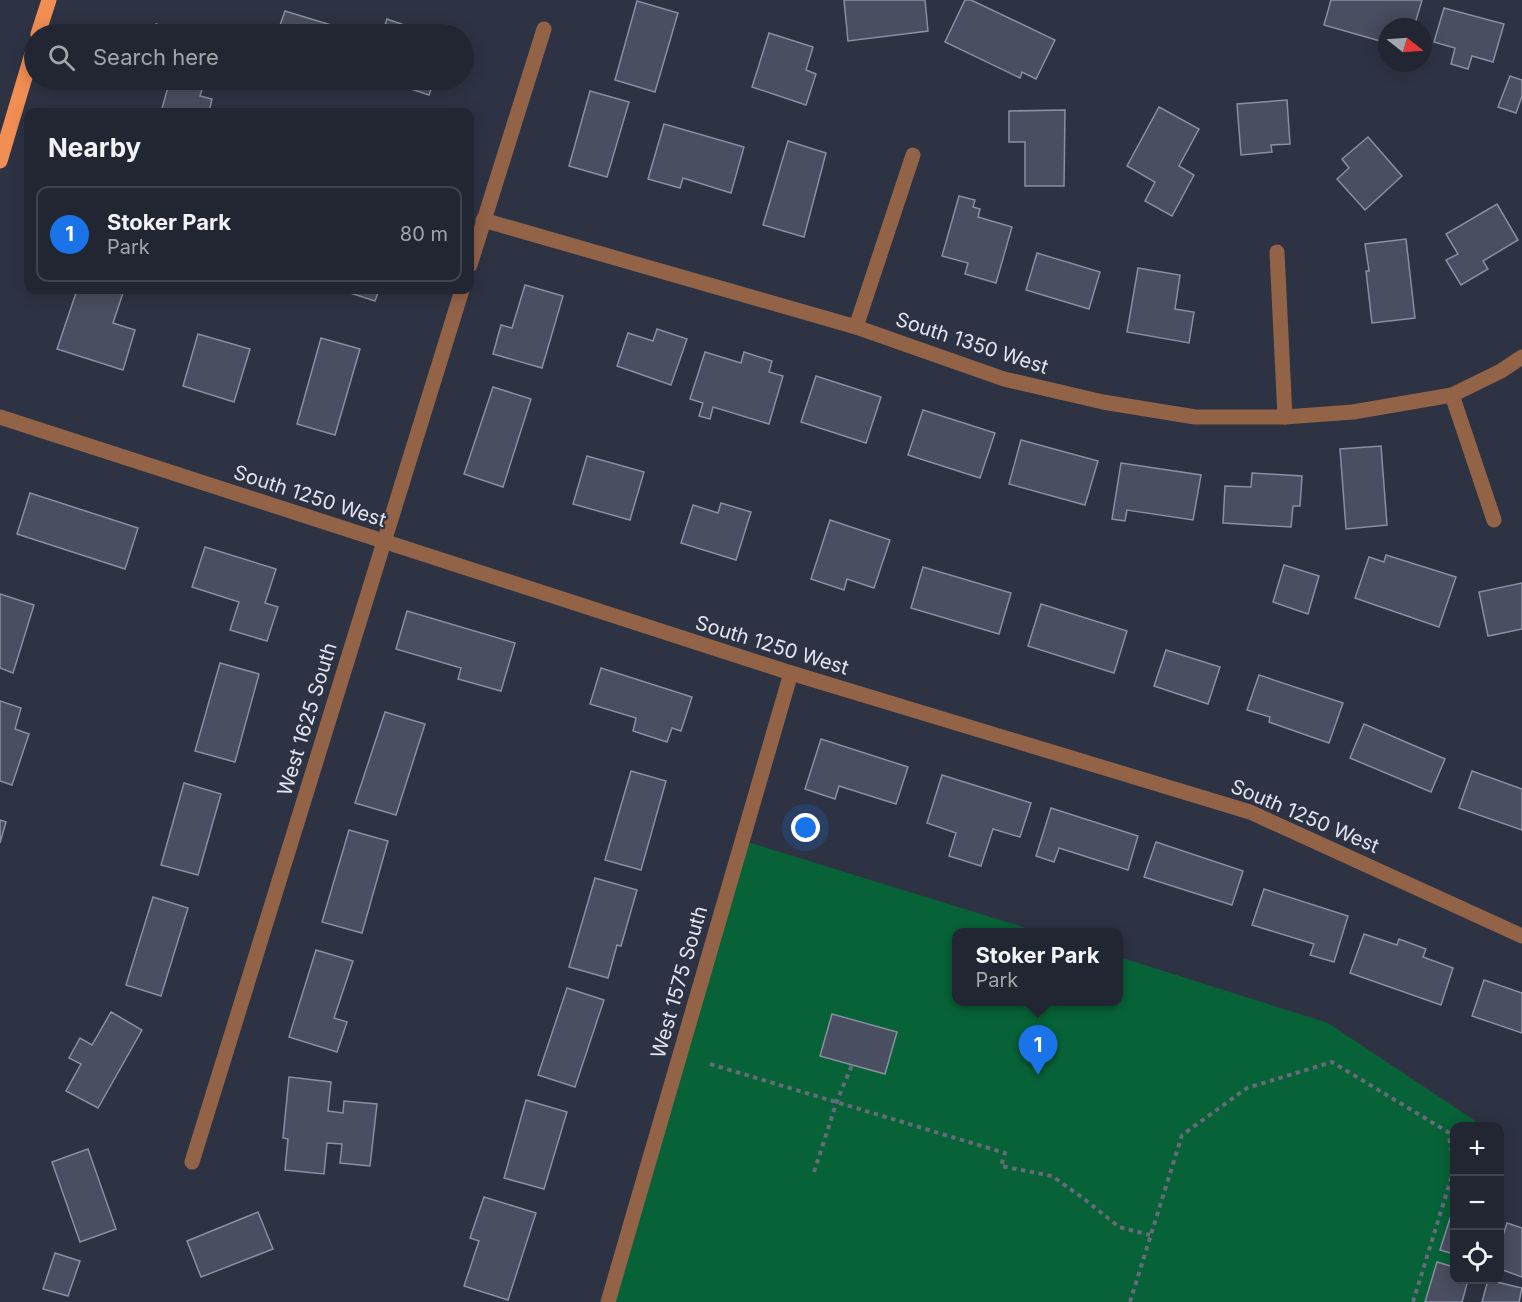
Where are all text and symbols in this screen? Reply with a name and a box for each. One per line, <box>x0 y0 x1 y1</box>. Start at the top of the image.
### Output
north arrow <box>1378 18 1432 72</box>
search box <box>24 24 474 90</box>
icon: search <box>45 41 78 74</box>
text: Search here <box>93 44 219 70</box>
text: Nearby <box>48 132 141 163</box>
text: Stoker Park <box>107 209 231 235</box>
text: 1 <box>65 222 74 246</box>
text: 80 m <box>400 222 448 246</box>
text: Park <box>107 235 150 259</box>
street label: South 1350 West <box>893 307 1052 379</box>
street label: South 1250 West <box>231 460 390 532</box>
street label: South 1250 West <box>693 610 852 680</box>
street label: West 1625 South <box>272 640 342 798</box>
street label: South 1250 West <box>1227 774 1383 858</box>
your location <box>791 813 820 842</box>
street label: West 1575 South <box>646 903 712 1061</box>
popup <box>952 928 1123 1006</box>
text: Stoker Park <box>975 942 1100 968</box>
text: Park <box>975 968 1018 992</box>
pin: 1 <box>1018 1026 1058 1075</box>
map controls <box>1450 1122 1504 1284</box>
button: + <box>1450 1122 1504 1176</box>
button: − <box>1450 1176 1504 1230</box>
button: locate <box>1450 1230 1504 1284</box>

